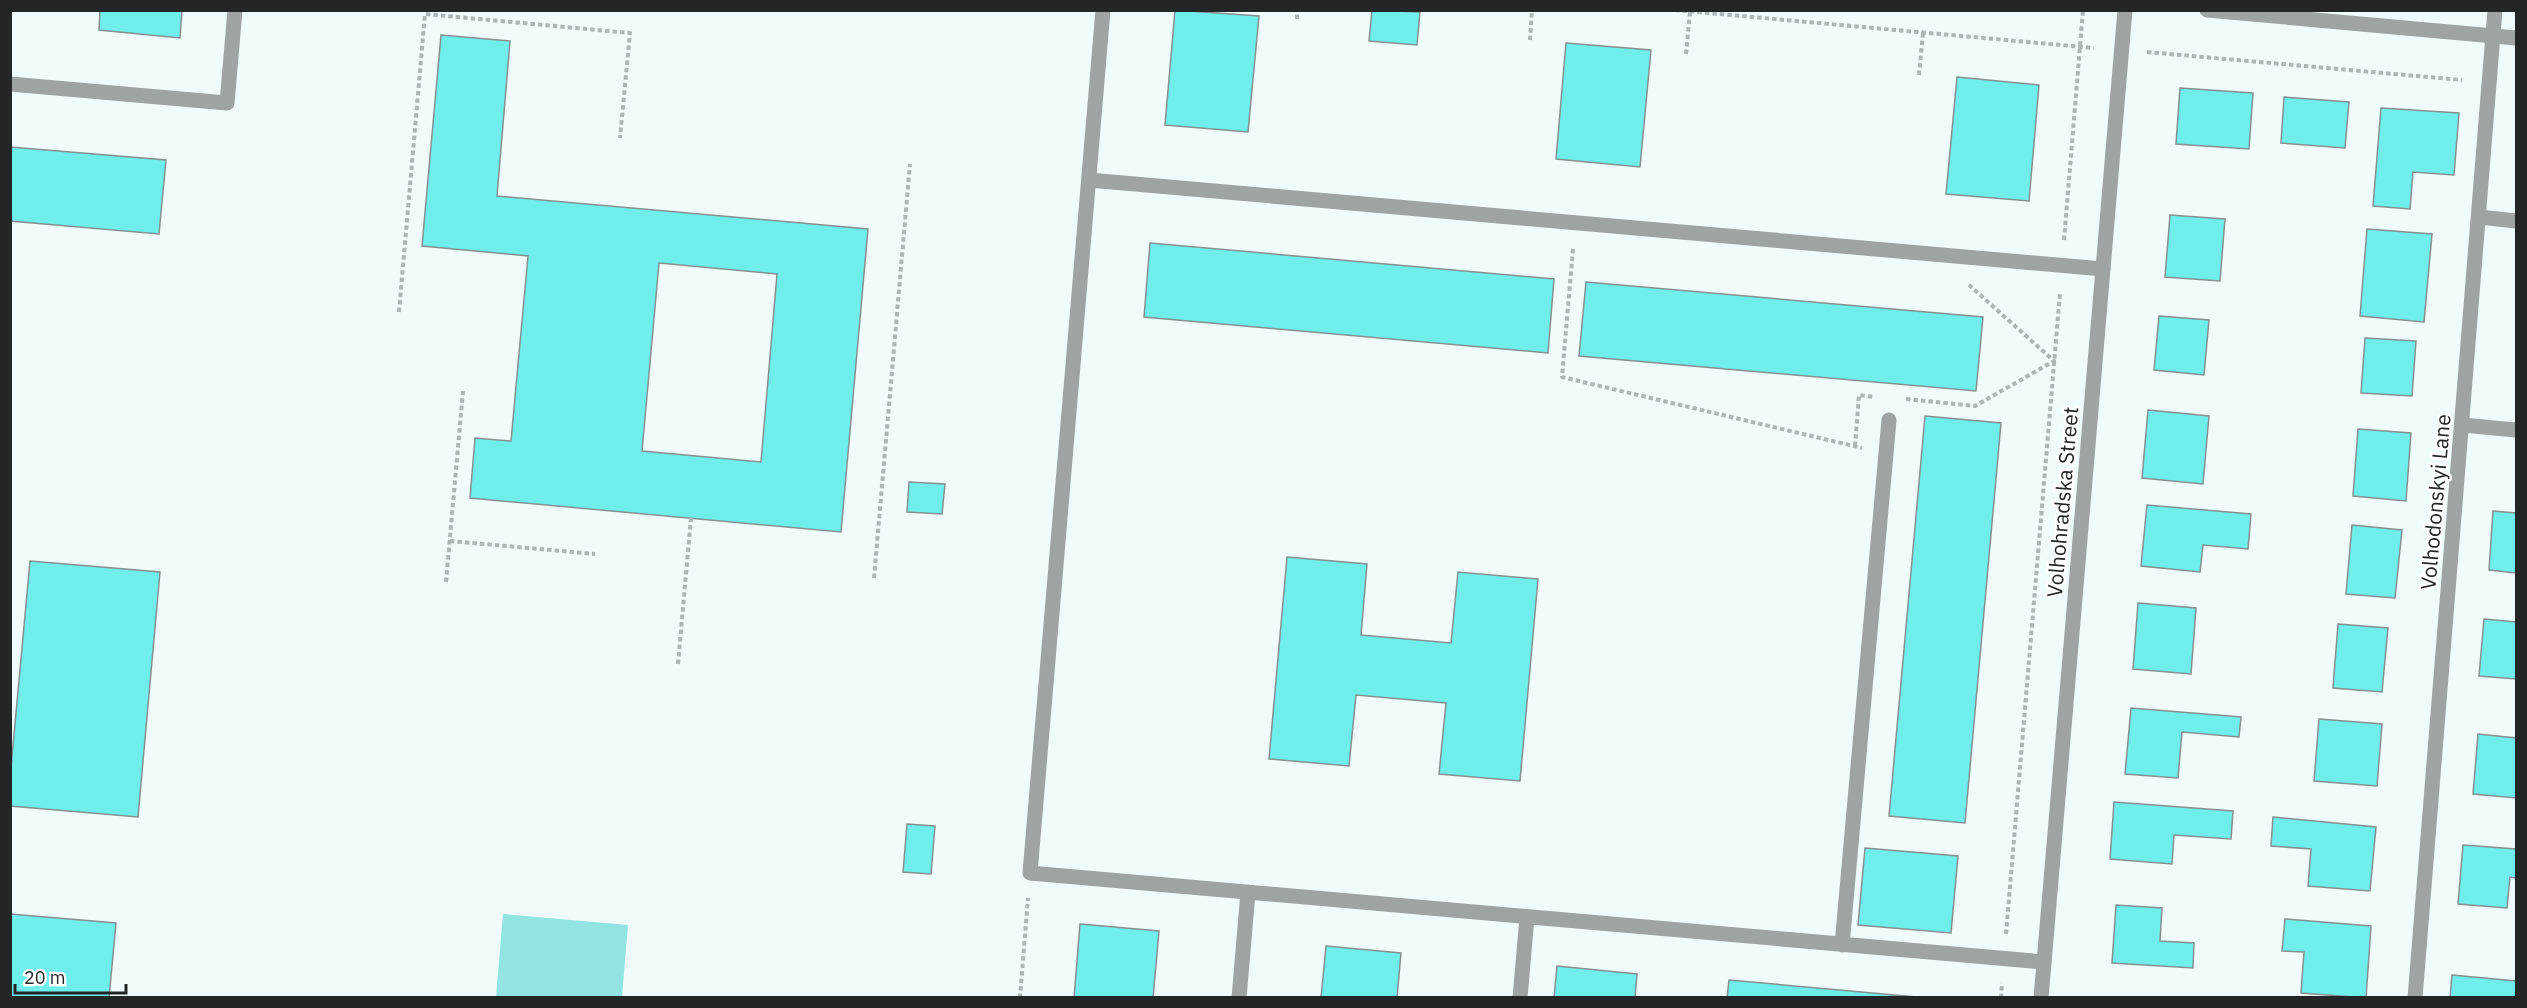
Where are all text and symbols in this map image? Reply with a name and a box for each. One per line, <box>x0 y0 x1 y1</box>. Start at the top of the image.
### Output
street label: Volhohradska Street <box>2040 406 2084 598</box>
street label: Volhodonskyi Lane <box>2413 413 2457 591</box>
scale bar <box>15 957 126 995</box>
text: 20 m <box>24 966 66 989</box>

